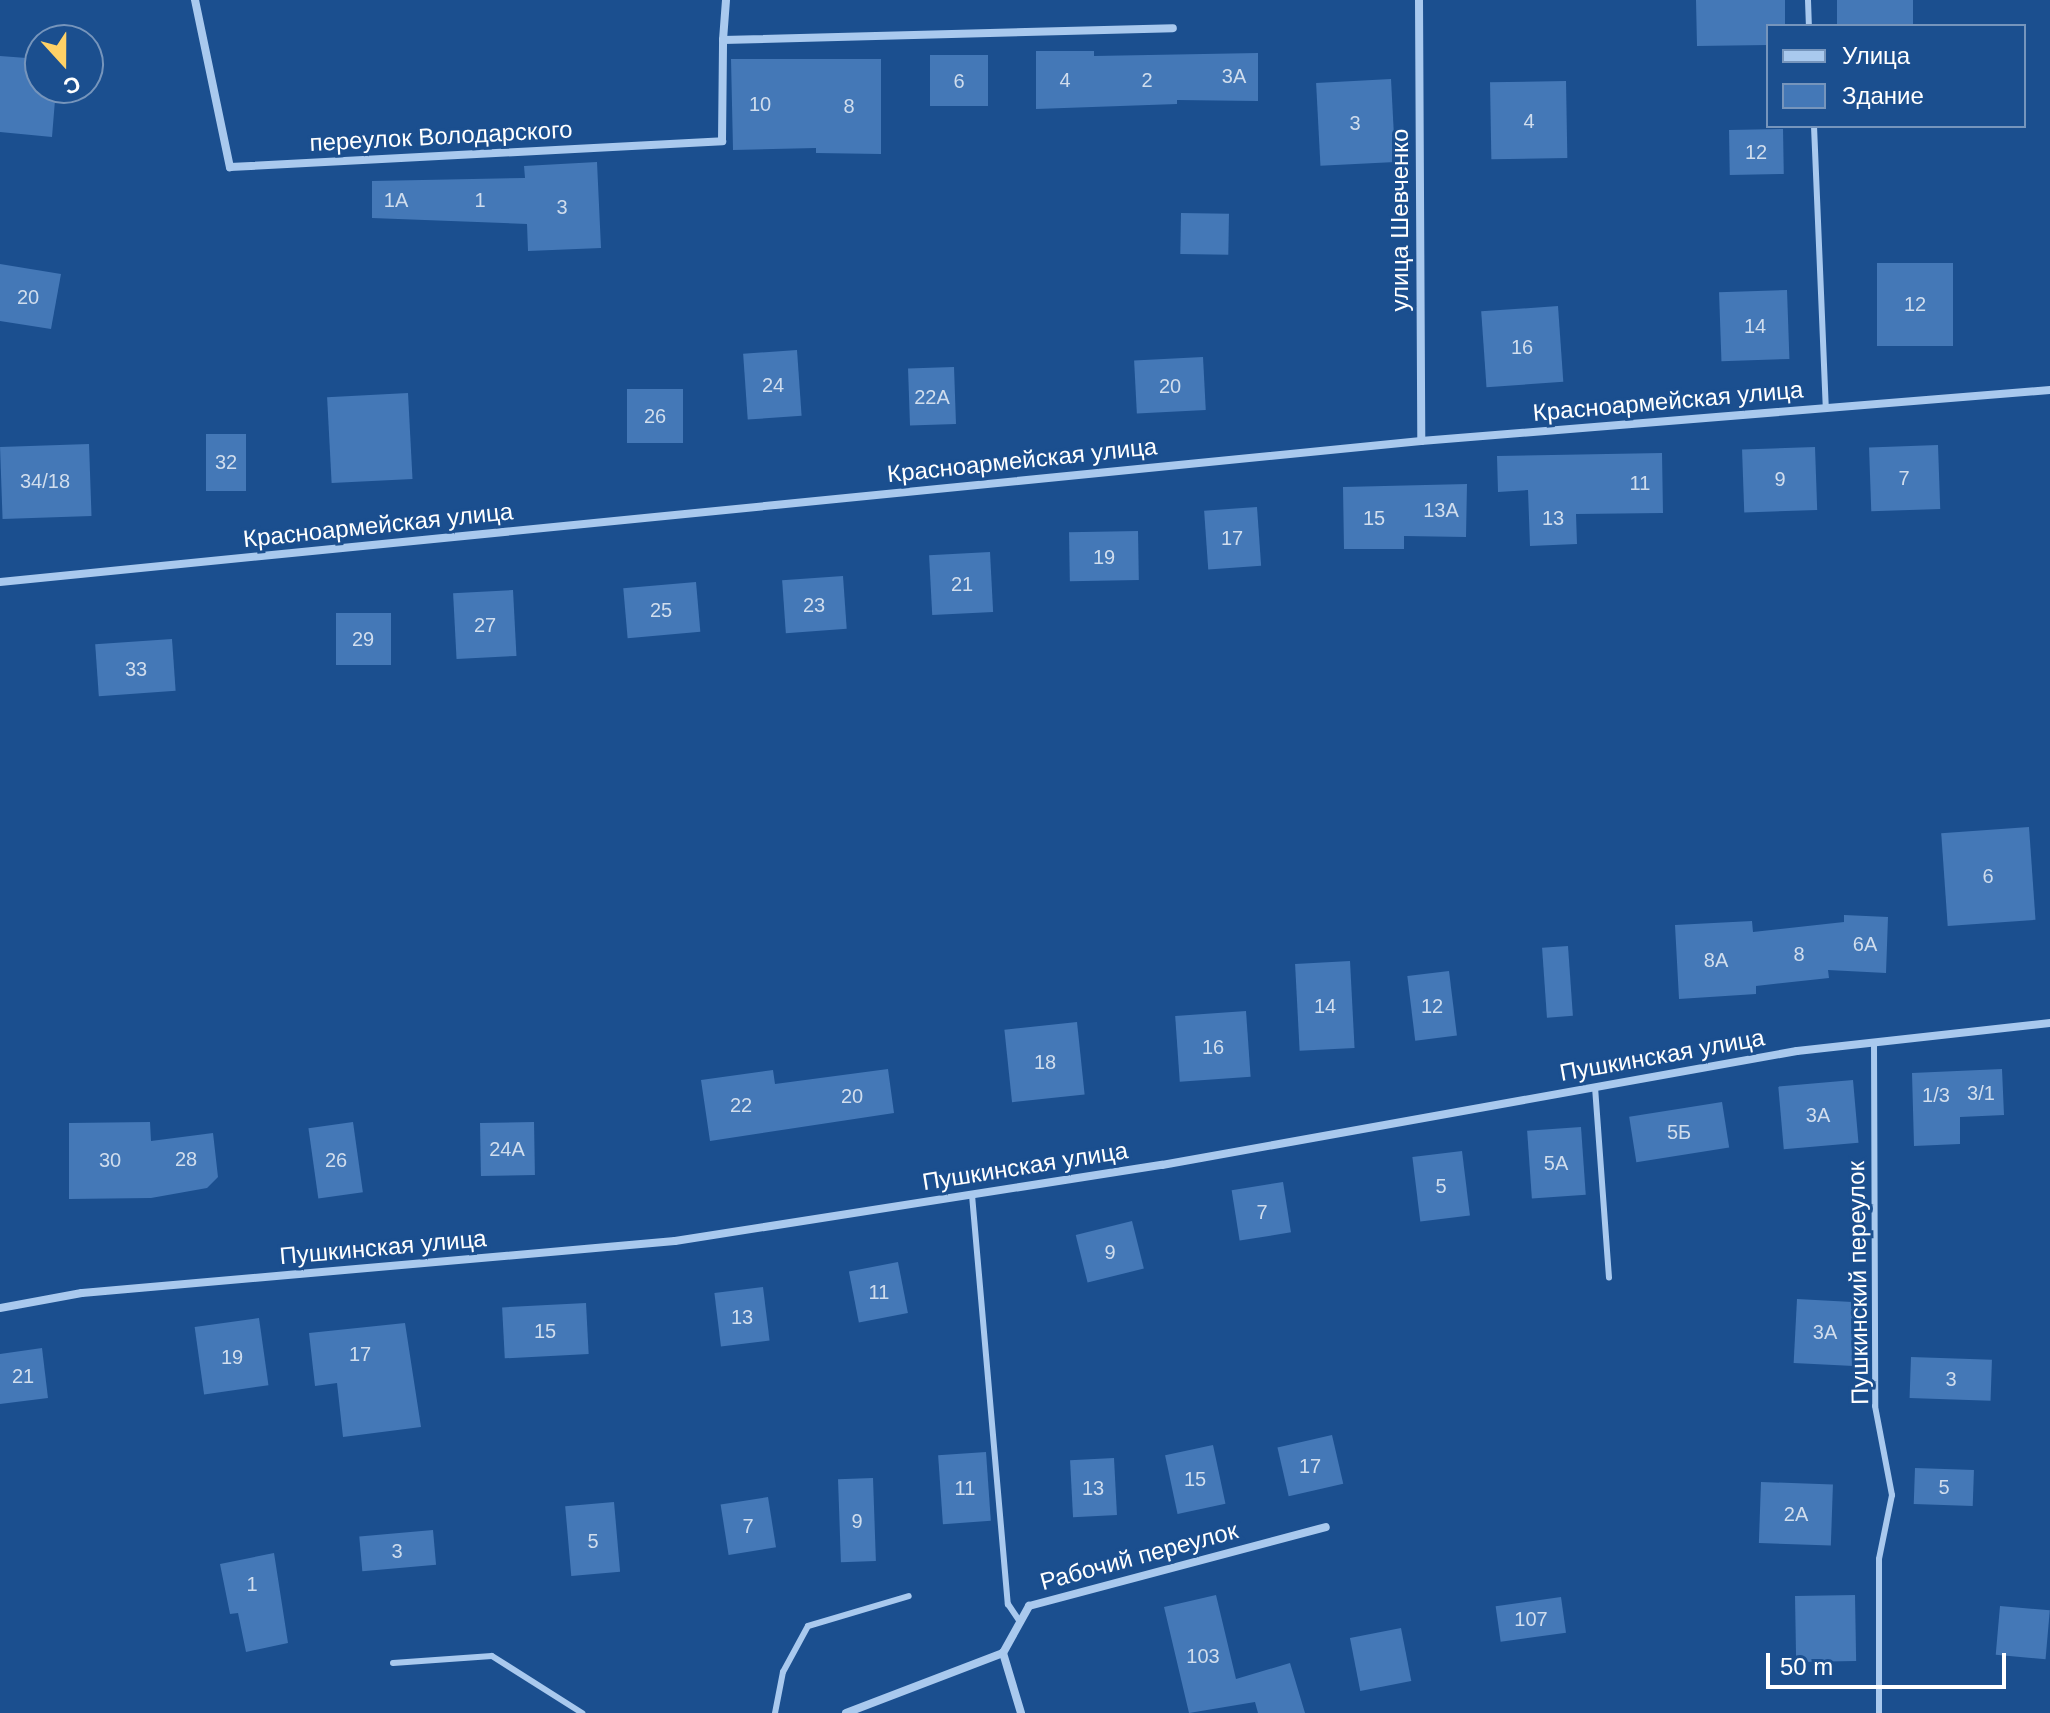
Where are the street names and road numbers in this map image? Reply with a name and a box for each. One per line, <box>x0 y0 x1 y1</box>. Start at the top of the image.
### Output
street label: переулок Володарского <box>309 115 573 157</box>
street label: улица Шевченко <box>1386 129 1414 311</box>
street label: Красноармейская улица <box>1532 375 1804 427</box>
street label: Красноармейская улица <box>886 432 1158 488</box>
street label: Красноармейская улица <box>242 497 514 553</box>
street label: Пушкинская улица <box>1557 1023 1767 1087</box>
street label: Пушкинская улица <box>920 1136 1130 1196</box>
street label: Пушкинский переулок <box>1841 1161 1875 1405</box>
street label: Пушкинская улица <box>278 1224 488 1270</box>
street label: Рабочий переулок <box>1037 1516 1241 1596</box>

